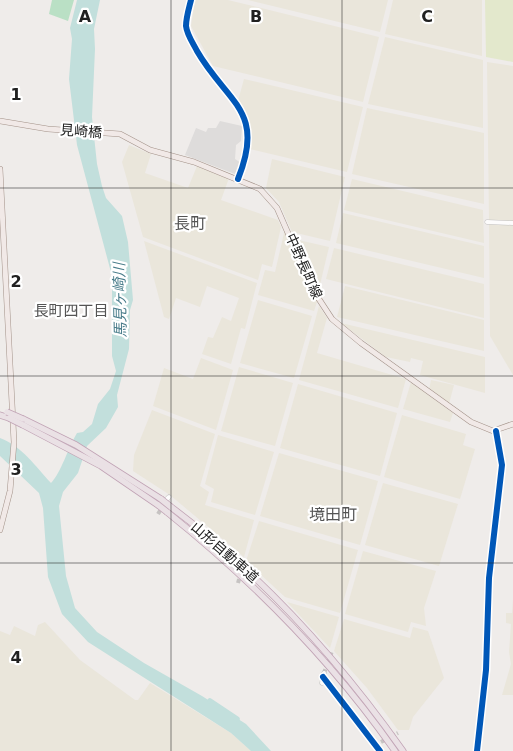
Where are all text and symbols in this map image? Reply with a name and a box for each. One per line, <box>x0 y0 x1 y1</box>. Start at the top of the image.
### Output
text: A <box>79 7 92 26</box>
text: B <box>250 7 262 26</box>
text: C <box>421 7 433 26</box>
text: 1 <box>10 85 22 104</box>
street label: 見崎橋 <box>59 122 103 140</box>
district label: 長町 <box>174 214 206 233</box>
street label: 中野長町線 <box>282 231 326 301</box>
water label: 馬見ヶ崎川 <box>110 260 130 338</box>
text: 2 <box>10 272 22 291</box>
district label: 長町四丁目 <box>33 302 109 320</box>
text: 3 <box>10 460 22 479</box>
district label: 境田町 <box>309 505 357 524</box>
street label: 山形自動車道 <box>188 518 262 586</box>
text: 4 <box>10 648 22 667</box>

